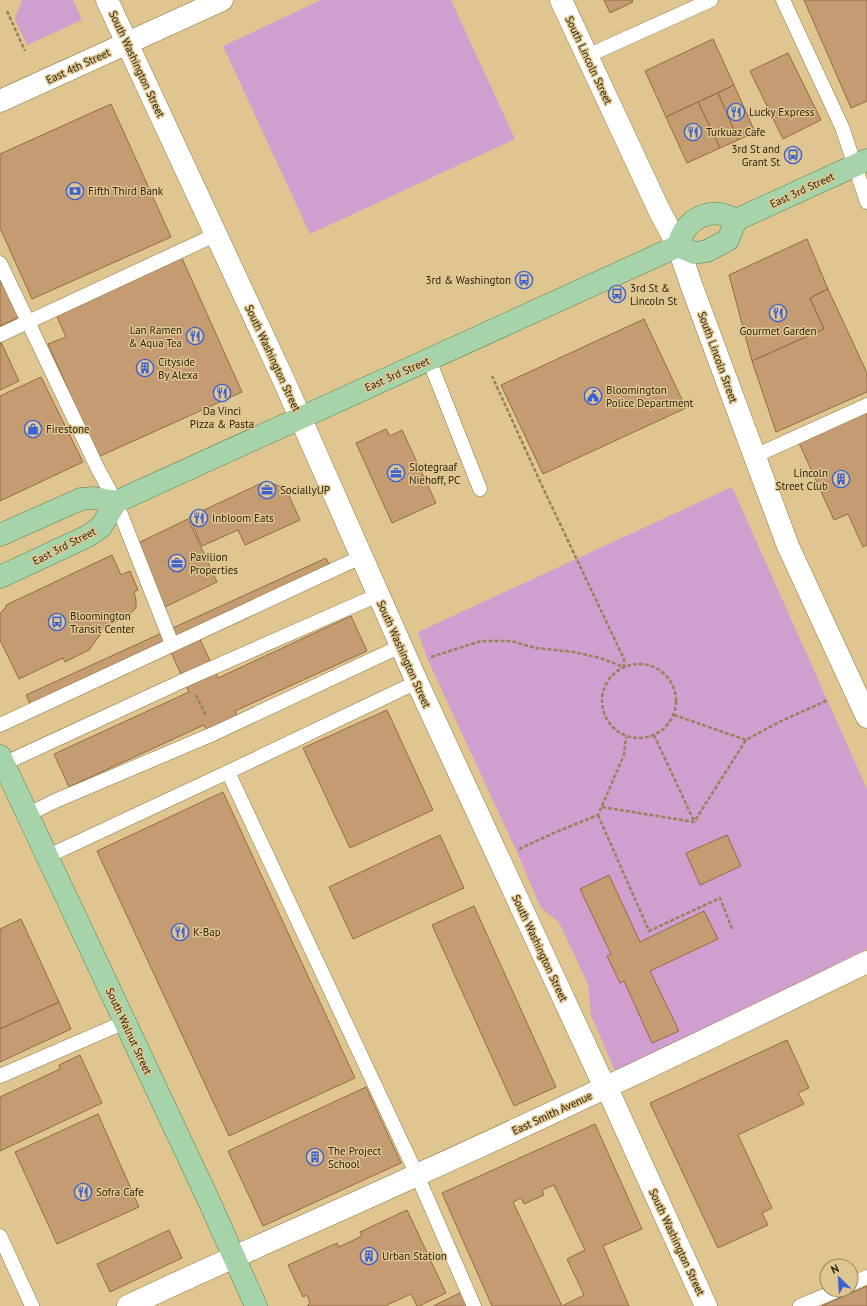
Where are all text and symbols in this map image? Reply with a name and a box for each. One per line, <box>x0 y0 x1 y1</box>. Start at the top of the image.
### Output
street label: South Washington Street <box>106 8 168 120</box>
street label: South Lincoln Street <box>562 14 616 107</box>
street label: East 4th Street <box>44 45 113 87</box>
restaurant icon: Lucky Express <box>726 102 746 122</box>
place label: Lucky Express <box>749 105 815 119</box>
restaurant icon: Turkuaz Cafe <box>683 122 703 142</box>
place label: Turkuaz Cafe <box>706 125 766 139</box>
place label: 3rd St and Grant St <box>732 142 780 169</box>
bus stop icon: 3rd St and Grant St <box>783 145 803 165</box>
street label: East 3rd Street <box>768 169 837 211</box>
bank icon: Fifth Third Bank <box>65 181 85 201</box>
place label: Fifth Third Bank <box>88 184 164 198</box>
bus stop icon: 3rd & Washington <box>514 270 534 290</box>
place label: 3rd & Washington <box>426 273 511 287</box>
place label: 3rd St & Lincoln St <box>630 281 677 308</box>
bus stop icon: 3rd St & Lincoln St <box>607 284 627 304</box>
street label: South Washington Street <box>242 302 304 414</box>
restaurant icon: Gourmet Garden <box>768 303 788 323</box>
street label: South Lincoln Street <box>695 310 741 405</box>
place label: Lan Ramen & Aqua Tea <box>129 323 182 350</box>
place label: Gourmet Garden <box>740 324 816 338</box>
restaurant icon: Lan Ramen & Aqua Tea <box>185 326 205 346</box>
street label: East 3rd Street <box>362 353 432 394</box>
place label: Cityside By Alexa <box>158 355 198 382</box>
building icon: Cityside By Alexa <box>135 358 155 378</box>
restaurant icon: Da Vinci Pizza & Pasta <box>212 383 232 403</box>
place label: Bloomington Police Department <box>606 383 694 410</box>
public building icon: Bloomington Police Department <box>583 386 603 406</box>
place label: Da Vinci Pizza & Pasta <box>190 404 254 431</box>
shop icon: Firestone <box>23 419 43 439</box>
place label: Firestone <box>46 422 90 436</box>
place label: Slotegraaf Niehoff, PC <box>409 460 460 487</box>
office icon: Slotegraaf Niehoff, PC <box>386 463 406 483</box>
place label: Lincoln Street Club <box>776 466 828 493</box>
building icon: Lincoln Street Club <box>831 469 851 489</box>
office icon: SociallyUP <box>257 480 277 500</box>
place label: SociallyUP <box>280 483 330 497</box>
restaurant icon: Inbloom Eats <box>189 508 209 528</box>
place label: Inbloom Eats <box>212 511 274 525</box>
street label: East 3rd Street <box>30 524 98 568</box>
place label: Pavilion Properties <box>190 550 238 577</box>
office icon: Pavilion Properties <box>167 553 187 573</box>
street label: South Washington Street <box>374 598 434 710</box>
place label: Bloomington Transit Center <box>70 609 135 636</box>
bus stop icon: Bloomington Transit Center <box>47 612 67 632</box>
street label: South Washington Street <box>509 892 571 1004</box>
restaurant icon: K-Bap <box>170 922 190 942</box>
place label: K-Bap <box>193 925 221 939</box>
street label: South Walnut Street <box>103 985 155 1077</box>
street label: East Smith Avenue <box>510 1088 595 1138</box>
place label: The Project School <box>328 1144 381 1171</box>
building icon: The Project School <box>305 1147 325 1167</box>
restaurant icon: Sofra Cafe <box>73 1182 93 1202</box>
place label: Sofra Cafe <box>96 1185 144 1199</box>
street label: South Washington Street <box>646 1186 708 1298</box>
building icon: Urban Station <box>359 1246 379 1266</box>
place label: Urban Station <box>382 1249 447 1263</box>
north arrow <box>819 1258 859 1298</box>
text: N <box>829 1261 841 1277</box>

